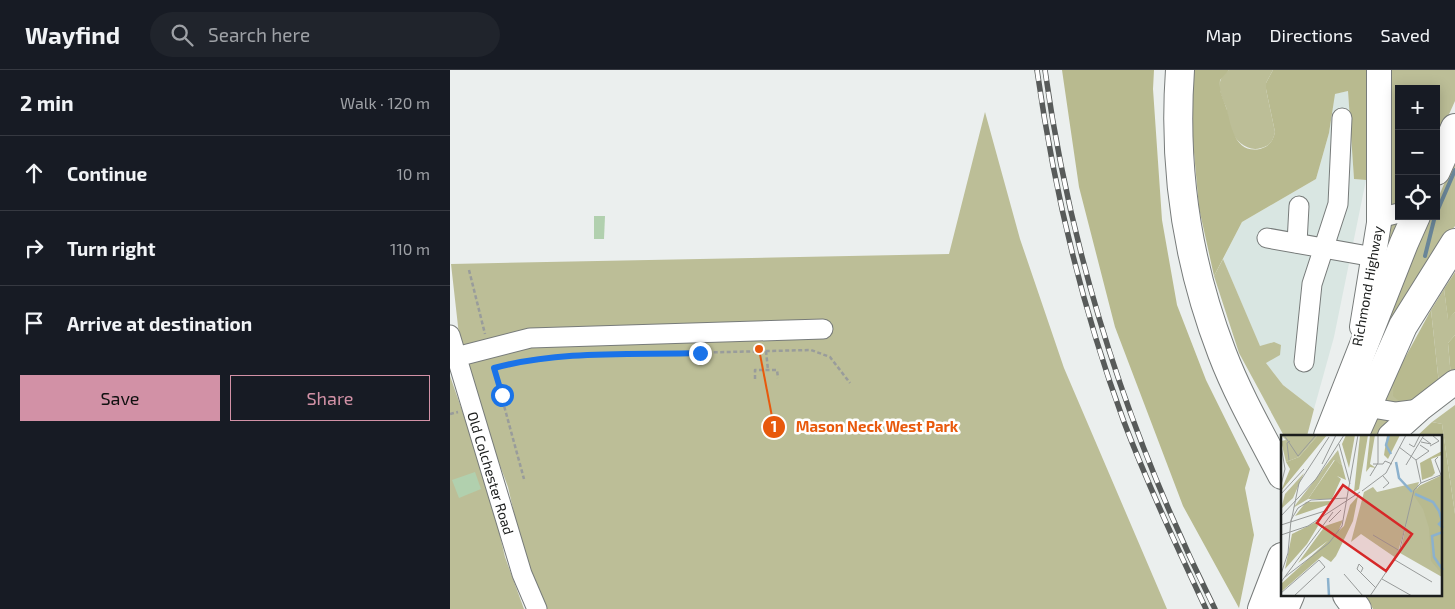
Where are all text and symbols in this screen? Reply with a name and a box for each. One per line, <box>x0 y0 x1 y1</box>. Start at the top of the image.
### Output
search box <box>150 12 500 57</box>
text: Wayfind <box>25 20 120 49</box>
icon: search <box>168 21 196 49</box>
text: Search here <box>208 23 310 46</box>
text: Map <box>1205 24 1242 46</box>
text: Directions <box>1270 24 1353 46</box>
text: Saved <box>1381 24 1430 46</box>
map controls <box>1395 85 1440 220</box>
button: + <box>1395 85 1440 130</box>
text: 2 min <box>20 90 74 115</box>
text: Walk · 120 m <box>340 93 430 112</box>
button: − <box>1395 130 1440 175</box>
icon: ahead <box>20 159 48 187</box>
text: Continue <box>67 162 147 185</box>
text: 10 m <box>396 164 430 183</box>
button: locate <box>1395 175 1440 220</box>
street label: Richmond Highway <box>1348 224 1386 348</box>
icon: right <box>20 234 48 262</box>
text: Turn right <box>67 237 155 260</box>
text: 110 m <box>390 239 430 258</box>
icon: arrive <box>20 309 48 337</box>
text: Arrive at destination <box>67 312 252 335</box>
route end <box>689 342 712 365</box>
button: Save <box>20 375 220 421</box>
button: Share <box>230 375 430 421</box>
route start <box>491 384 514 407</box>
street label: Old Colchester Road <box>464 409 518 537</box>
callout: Mason Neck West Park <box>761 412 969 442</box>
text: 1 <box>771 417 777 435</box>
text: Mason Neck West Park <box>796 417 959 435</box>
inset map <box>1281 435 1442 596</box>

